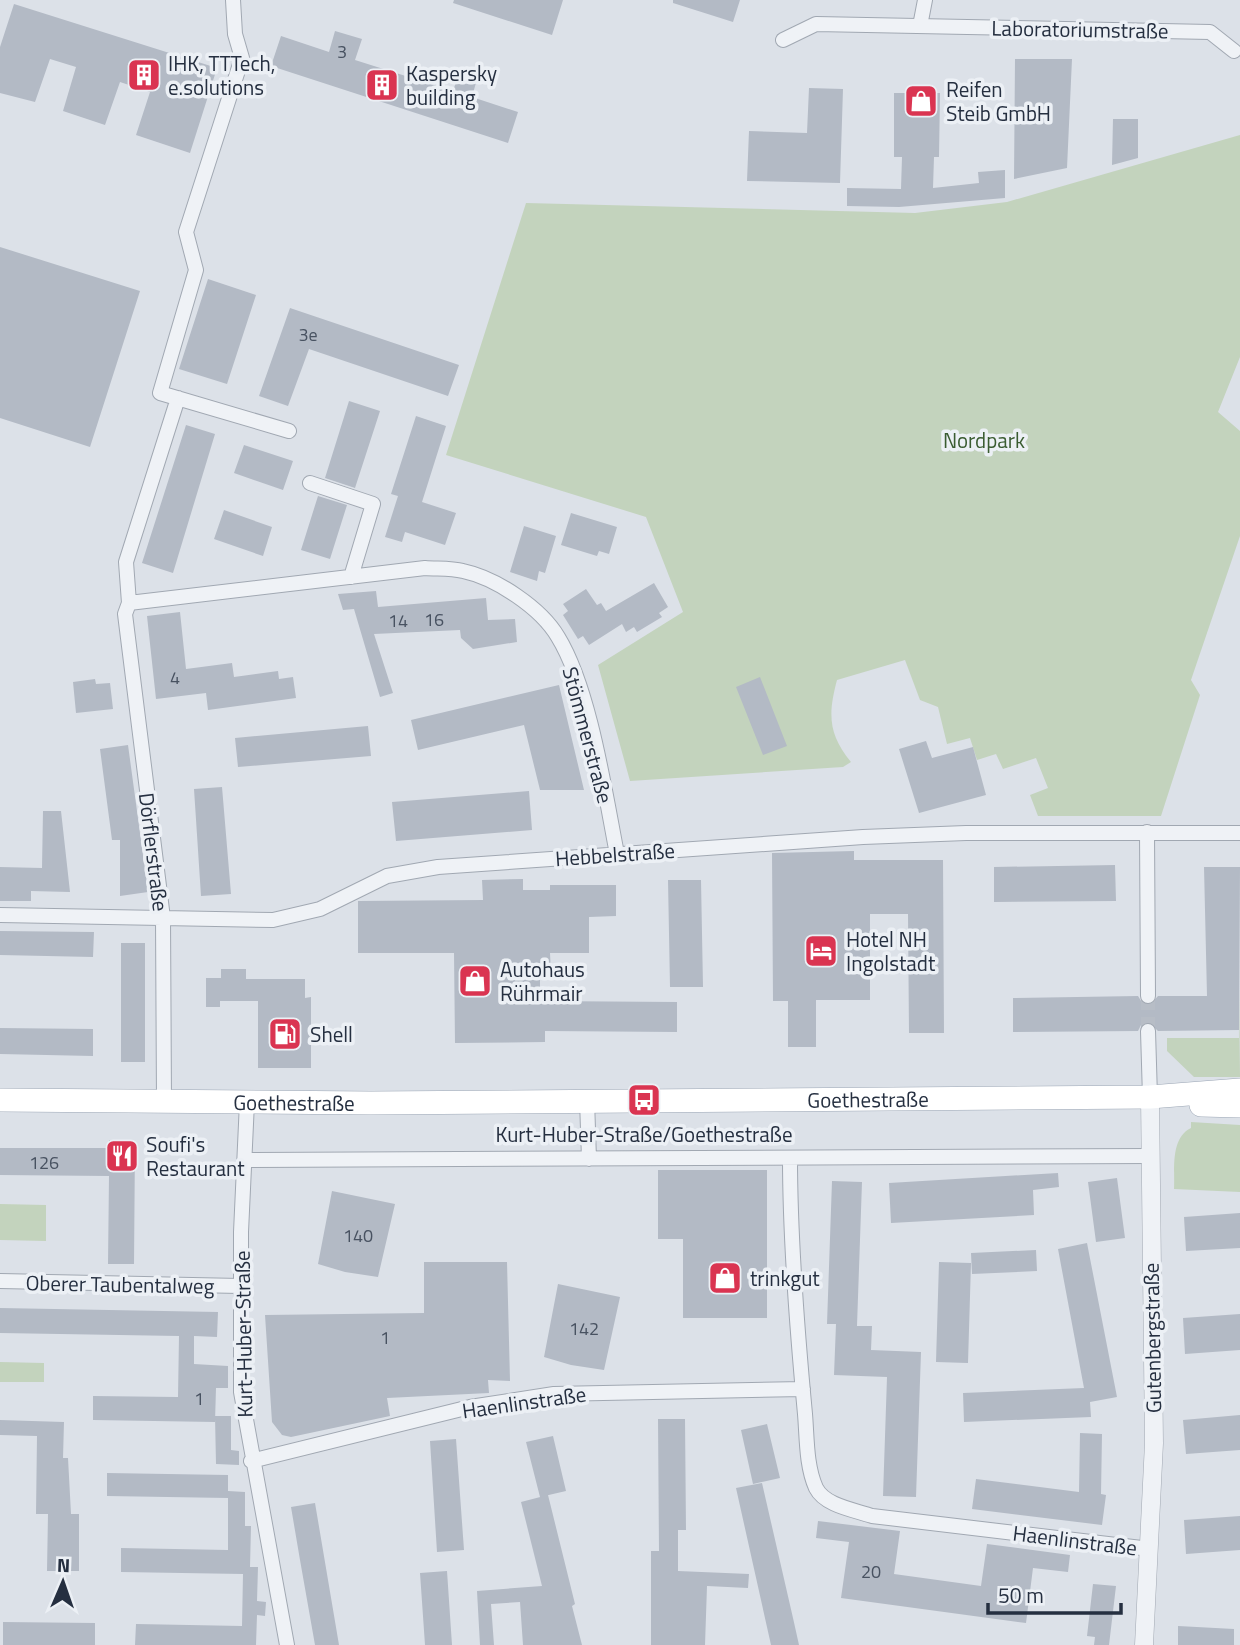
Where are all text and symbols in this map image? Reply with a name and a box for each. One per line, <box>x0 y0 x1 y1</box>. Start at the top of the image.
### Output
street label: Laboratoriumstraße <box>991 11 1169 47</box>
house number: 3 <box>337 38 347 65</box>
place label: IHK, TTTech, e.solutions <box>168 47 276 103</box>
building icon: IHK, TTTech, e.solutions <box>125 56 163 94</box>
place label: Kaspersky building <box>406 57 497 113</box>
building icon: Kaspersky building <box>363 66 401 104</box>
place label: Reifen Steib GmbH <box>946 73 1051 129</box>
shop icon: Reifen Steib GmbH <box>902 82 940 120</box>
house number: 3e <box>298 321 318 348</box>
park label: Nordpark <box>943 424 1025 456</box>
house number: 16 <box>424 606 444 633</box>
house number: 14 <box>388 607 408 634</box>
street label: Stömmerstraße <box>554 663 622 807</box>
house number: 4 <box>170 664 180 691</box>
street label: Dörflerstraße <box>131 791 177 913</box>
street label: Hebbelstraße <box>554 834 676 874</box>
place label: Hotel NH Ingolstadt <box>846 923 936 979</box>
hotel icon: Hotel NH Ingolstadt <box>802 932 840 970</box>
place label: Autohaus Rührmair <box>500 953 585 1009</box>
shop icon: Autohaus Rührmair <box>456 962 494 1000</box>
fuel station icon: Shell <box>266 1015 304 1053</box>
place label: Shell <box>310 1018 353 1050</box>
bus stop icon: Kurt-Huber-Straße/Goethestraße <box>625 1081 663 1119</box>
street label: Goethestraße <box>807 1083 929 1116</box>
street label: Goethestraße <box>233 1086 355 1119</box>
place label: Kurt-Huber-Straße/Goethestraße <box>495 1118 793 1150</box>
place label: Soufi's Restaurant <box>146 1128 245 1184</box>
restaurant icon: Soufi's Restaurant <box>103 1137 141 1175</box>
house number: 126 <box>29 1149 59 1176</box>
house number: 140 <box>343 1222 373 1249</box>
street label: Kurt-Huber-Straße <box>226 1250 260 1418</box>
shop icon: trinkgut <box>706 1259 744 1297</box>
place label: trinkgut <box>750 1262 820 1294</box>
street label: Gutenbergstraße <box>1135 1262 1169 1414</box>
street label: Oberer Taubentalweg <box>25 1266 215 1302</box>
house number: 142 <box>569 1315 599 1342</box>
house number: 1 <box>380 1324 390 1351</box>
street label: Haenlinstraße <box>460 1377 588 1427</box>
house number: 1 <box>194 1385 204 1412</box>
street label: Haenlinstraße <box>1011 1517 1139 1563</box>
north arrow <box>28 1547 98 1617</box>
text: N <box>57 1550 71 1579</box>
house number: 20 <box>861 1558 881 1585</box>
scale bar <box>988 1572 1121 1616</box>
text: 50 m <box>998 1579 1044 1611</box>

